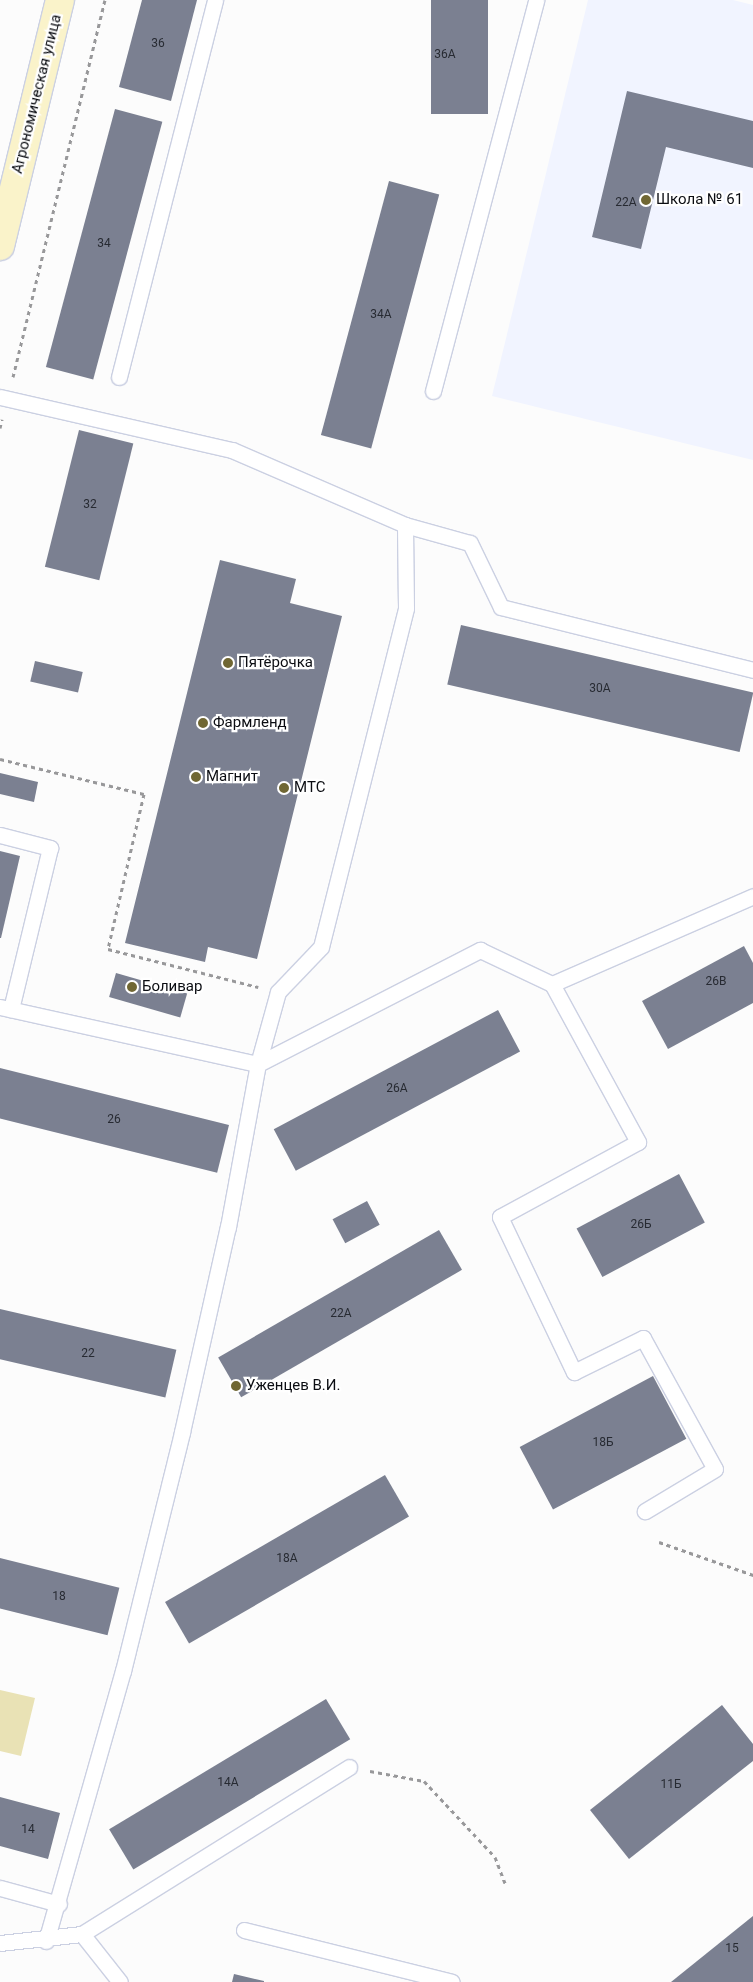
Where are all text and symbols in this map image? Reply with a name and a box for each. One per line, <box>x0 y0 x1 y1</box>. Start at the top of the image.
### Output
street label: Агрономическая улица <box>9 13 65 175</box>
house number: 36 <box>151 37 165 51</box>
house number: 36А <box>434 48 456 62</box>
place label: Школа № 61 <box>656 191 743 209</box>
marker: Школа № 61 <box>640 194 652 206</box>
house number: 22А <box>615 196 637 210</box>
house number: 34 <box>97 237 111 251</box>
house number: 34А <box>370 308 392 322</box>
house number: 32 <box>83 498 97 512</box>
place label: Пятёрочка <box>238 654 313 672</box>
marker: Пятёрочка <box>222 657 234 669</box>
house number: 30А <box>589 682 611 696</box>
place label: Фармленд <box>213 714 287 732</box>
marker: Фармленд <box>197 717 209 729</box>
place label: Магнит <box>206 768 258 786</box>
marker: Магнит <box>190 771 202 783</box>
place label: МТС <box>294 779 325 797</box>
marker: МТС <box>278 782 290 794</box>
house number: 26В <box>706 975 726 989</box>
place label: Боливар <box>142 978 202 996</box>
marker: Боливар <box>126 981 138 993</box>
house number: 26А <box>386 1082 408 1096</box>
house number: 26 <box>107 1113 121 1127</box>
house number: 26Б <box>630 1218 652 1232</box>
house number: 22А <box>330 1307 352 1321</box>
house number: 22 <box>81 1347 95 1361</box>
place label: Уженцев В.И. <box>246 1377 340 1395</box>
marker: Уженцев В.И. <box>230 1380 242 1392</box>
house number: 18Б <box>592 1436 614 1450</box>
house number: 18А <box>276 1552 298 1566</box>
house number: 18 <box>52 1590 66 1604</box>
house number: 14А <box>217 1776 239 1790</box>
house number: 11Б <box>660 1778 682 1792</box>
house number: 14 <box>21 1823 35 1837</box>
house number: 15 <box>725 1942 739 1956</box>

